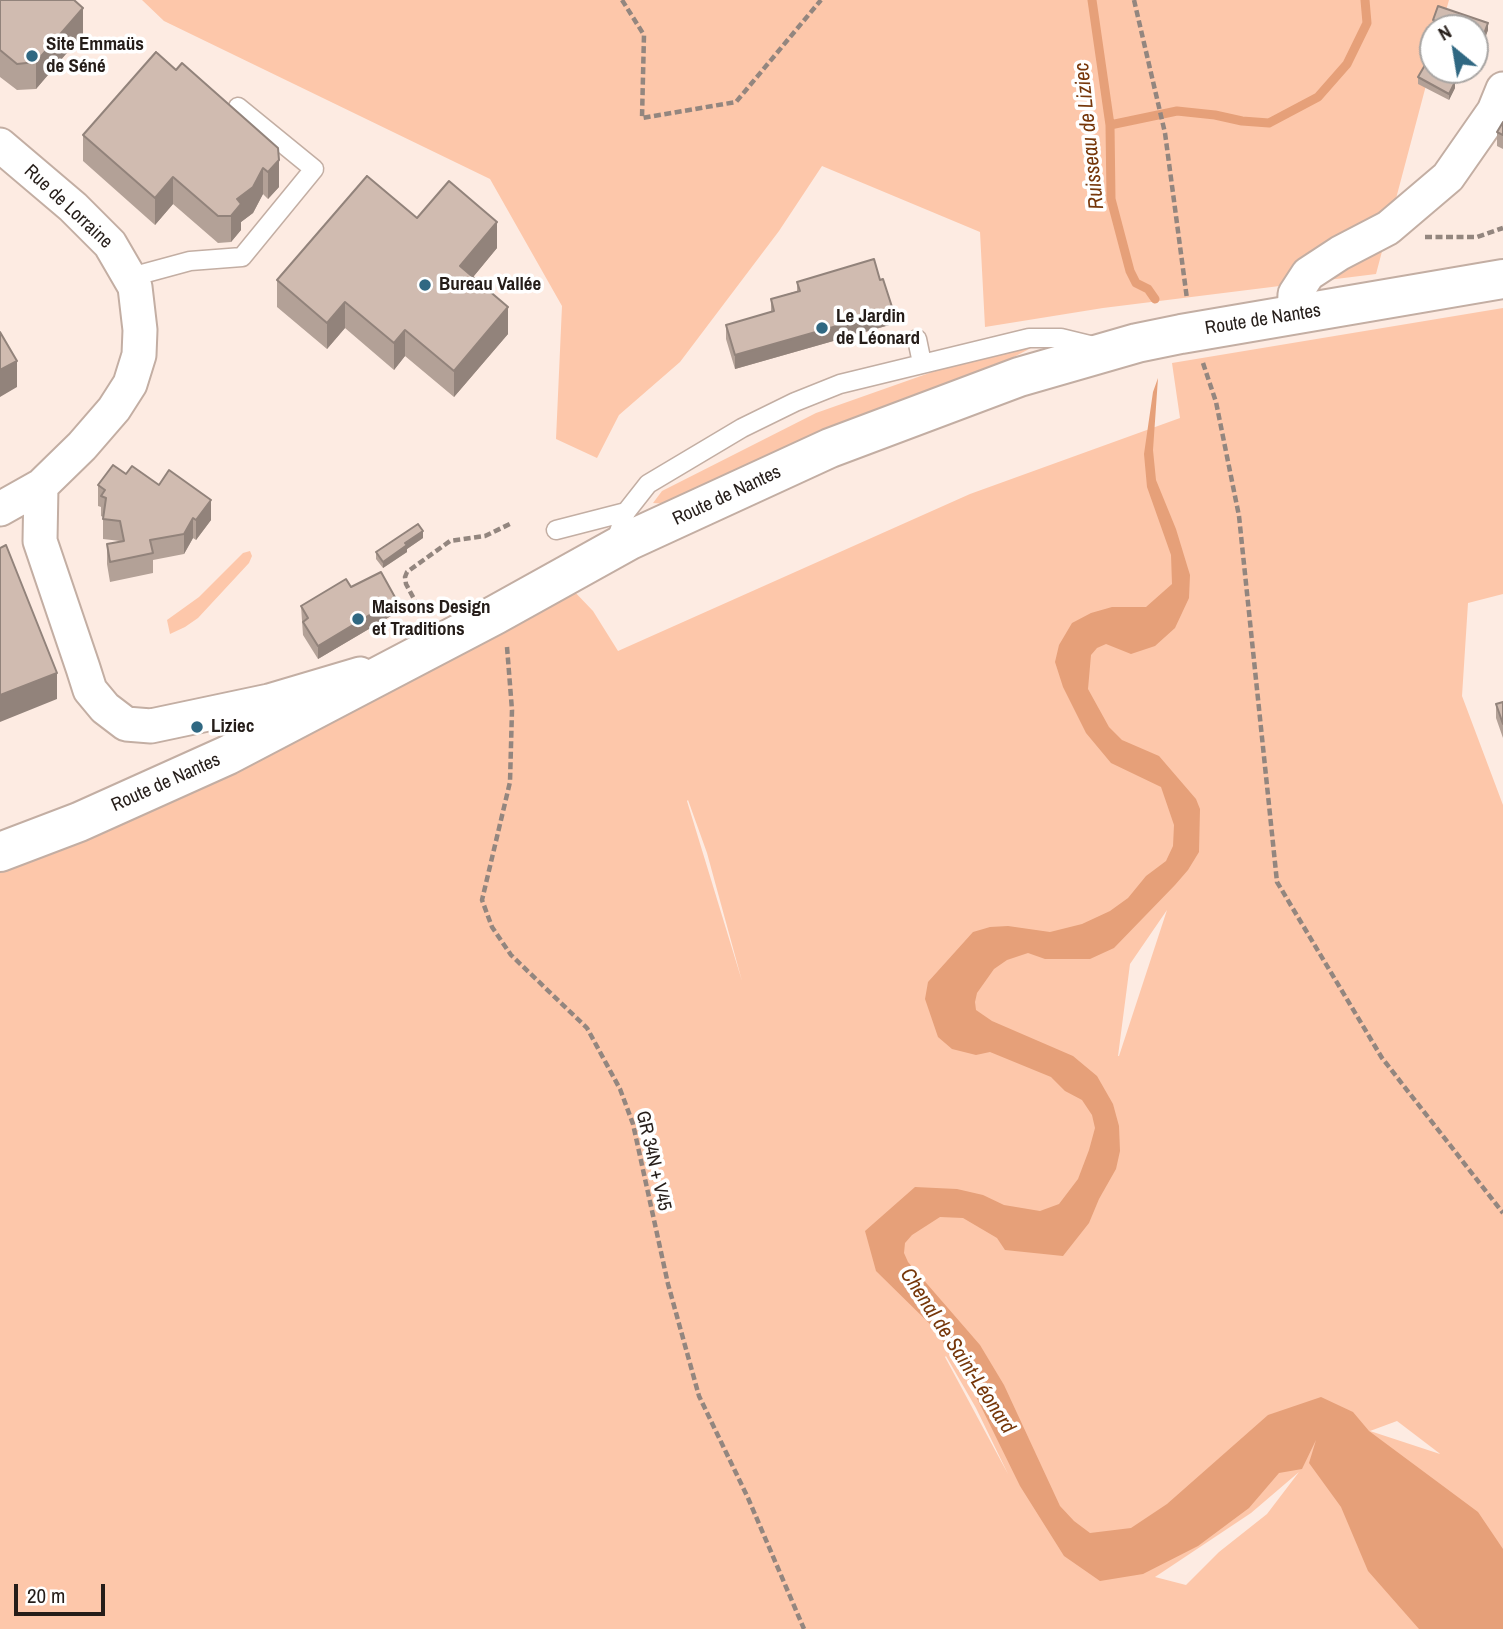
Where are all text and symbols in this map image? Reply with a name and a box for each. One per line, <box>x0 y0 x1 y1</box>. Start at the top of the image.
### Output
north arrow <box>1419 14 1489 84</box>
text: N <box>1433 18 1456 47</box>
place label: Site Emmaüs de Séné <box>46 34 144 78</box>
marker: Site Emmaüs de Séné <box>24 48 40 64</box>
water label: Ruisseau de Liziec <box>1070 61 1110 211</box>
street label: Rue de Lorraine <box>19 160 117 254</box>
place label: Bureau Vallée <box>439 274 541 296</box>
marker: Bureau Vallée <box>417 277 433 293</box>
street label: Route de Nantes <box>1203 300 1323 340</box>
place label: Le Jardin de Léonard <box>836 306 920 350</box>
marker: Le Jardin de Léonard <box>814 320 830 336</box>
street label: Route de Nantes <box>669 461 785 531</box>
place label: Maisons Design et Traditions <box>372 597 491 641</box>
marker: Maisons Design et Traditions <box>350 611 366 627</box>
place label: Liziec <box>211 716 254 738</box>
marker: Liziec <box>189 719 205 735</box>
street label: Route de Nantes <box>108 749 224 817</box>
street label: GR 34N + V45 <box>630 1109 676 1213</box>
water label: Chenal de Saint-Léonard <box>894 1263 1020 1439</box>
scale bar <box>18 1570 108 1614</box>
text: 20 m <box>27 1581 65 1610</box>

